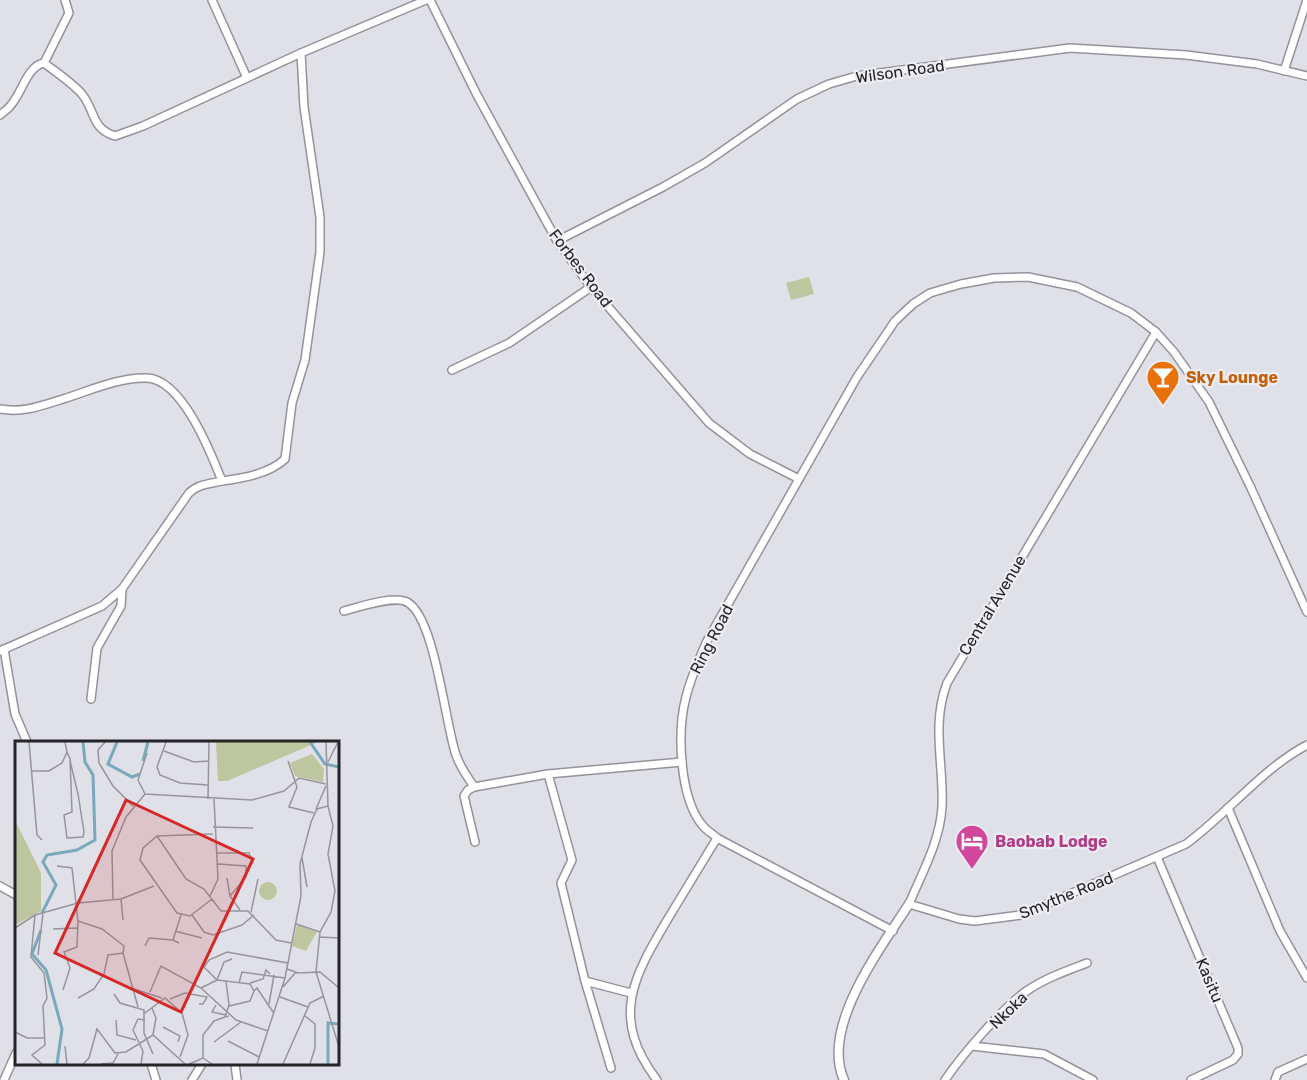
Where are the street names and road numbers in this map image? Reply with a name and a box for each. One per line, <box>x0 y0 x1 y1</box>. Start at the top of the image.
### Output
street label: Wilson Road <box>854 56 946 87</box>
street label: Forbes Road <box>545 225 616 311</box>
street label: Central Avenue <box>955 552 1030 659</box>
street label: Ring Road <box>686 601 737 677</box>
street label: Smythe Road <box>1016 868 1116 923</box>
street label: Kasitu <box>1192 955 1227 1005</box>
street label: Nkoka <box>986 988 1031 1033</box>

